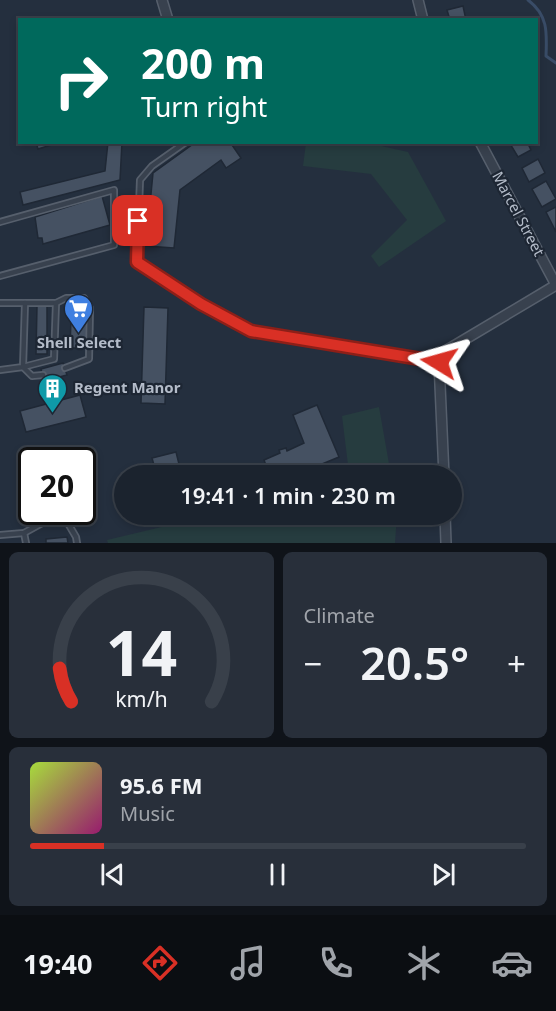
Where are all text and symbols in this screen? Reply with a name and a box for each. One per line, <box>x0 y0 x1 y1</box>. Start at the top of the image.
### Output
text: 200 m <box>141 34 265 91</box>
icon: right <box>42 42 120 120</box>
text: Turn right <box>141 88 267 125</box>
street label: Marcel Street <box>488 168 550 260</box>
pin <box>112 195 163 246</box>
icon: arrive <box>121 204 154 237</box>
supermarket icon: Shell Select <box>63 292 95 334</box>
position arrow <box>407 330 471 394</box>
place label: Shell Select <box>37 332 122 352</box>
building icon: Regent Manor <box>37 372 69 414</box>
place label: Regent Manor <box>74 377 181 397</box>
speed limit sign: 20 <box>18 447 96 525</box>
text: 19:41 · 1 min · 230 m <box>180 480 396 510</box>
text: Climate <box>304 602 375 629</box>
text: 14 <box>106 609 177 694</box>
text: 20.5° <box>360 632 469 693</box>
text: − <box>304 641 322 686</box>
text: + <box>507 641 526 686</box>
text: km/h <box>115 684 168 713</box>
text: 95.6 FM <box>120 770 202 800</box>
text: Music <box>120 800 175 827</box>
icon: previous <box>96 858 129 891</box>
icon: pause <box>261 858 294 891</box>
icon: next <box>427 858 460 891</box>
icon: directions <box>139 942 181 984</box>
icon: music <box>227 942 269 984</box>
icon: phone <box>315 942 357 984</box>
icon: climate <box>403 942 445 984</box>
icon: car <box>491 942 533 984</box>
text: 19:40 <box>23 945 92 982</box>

